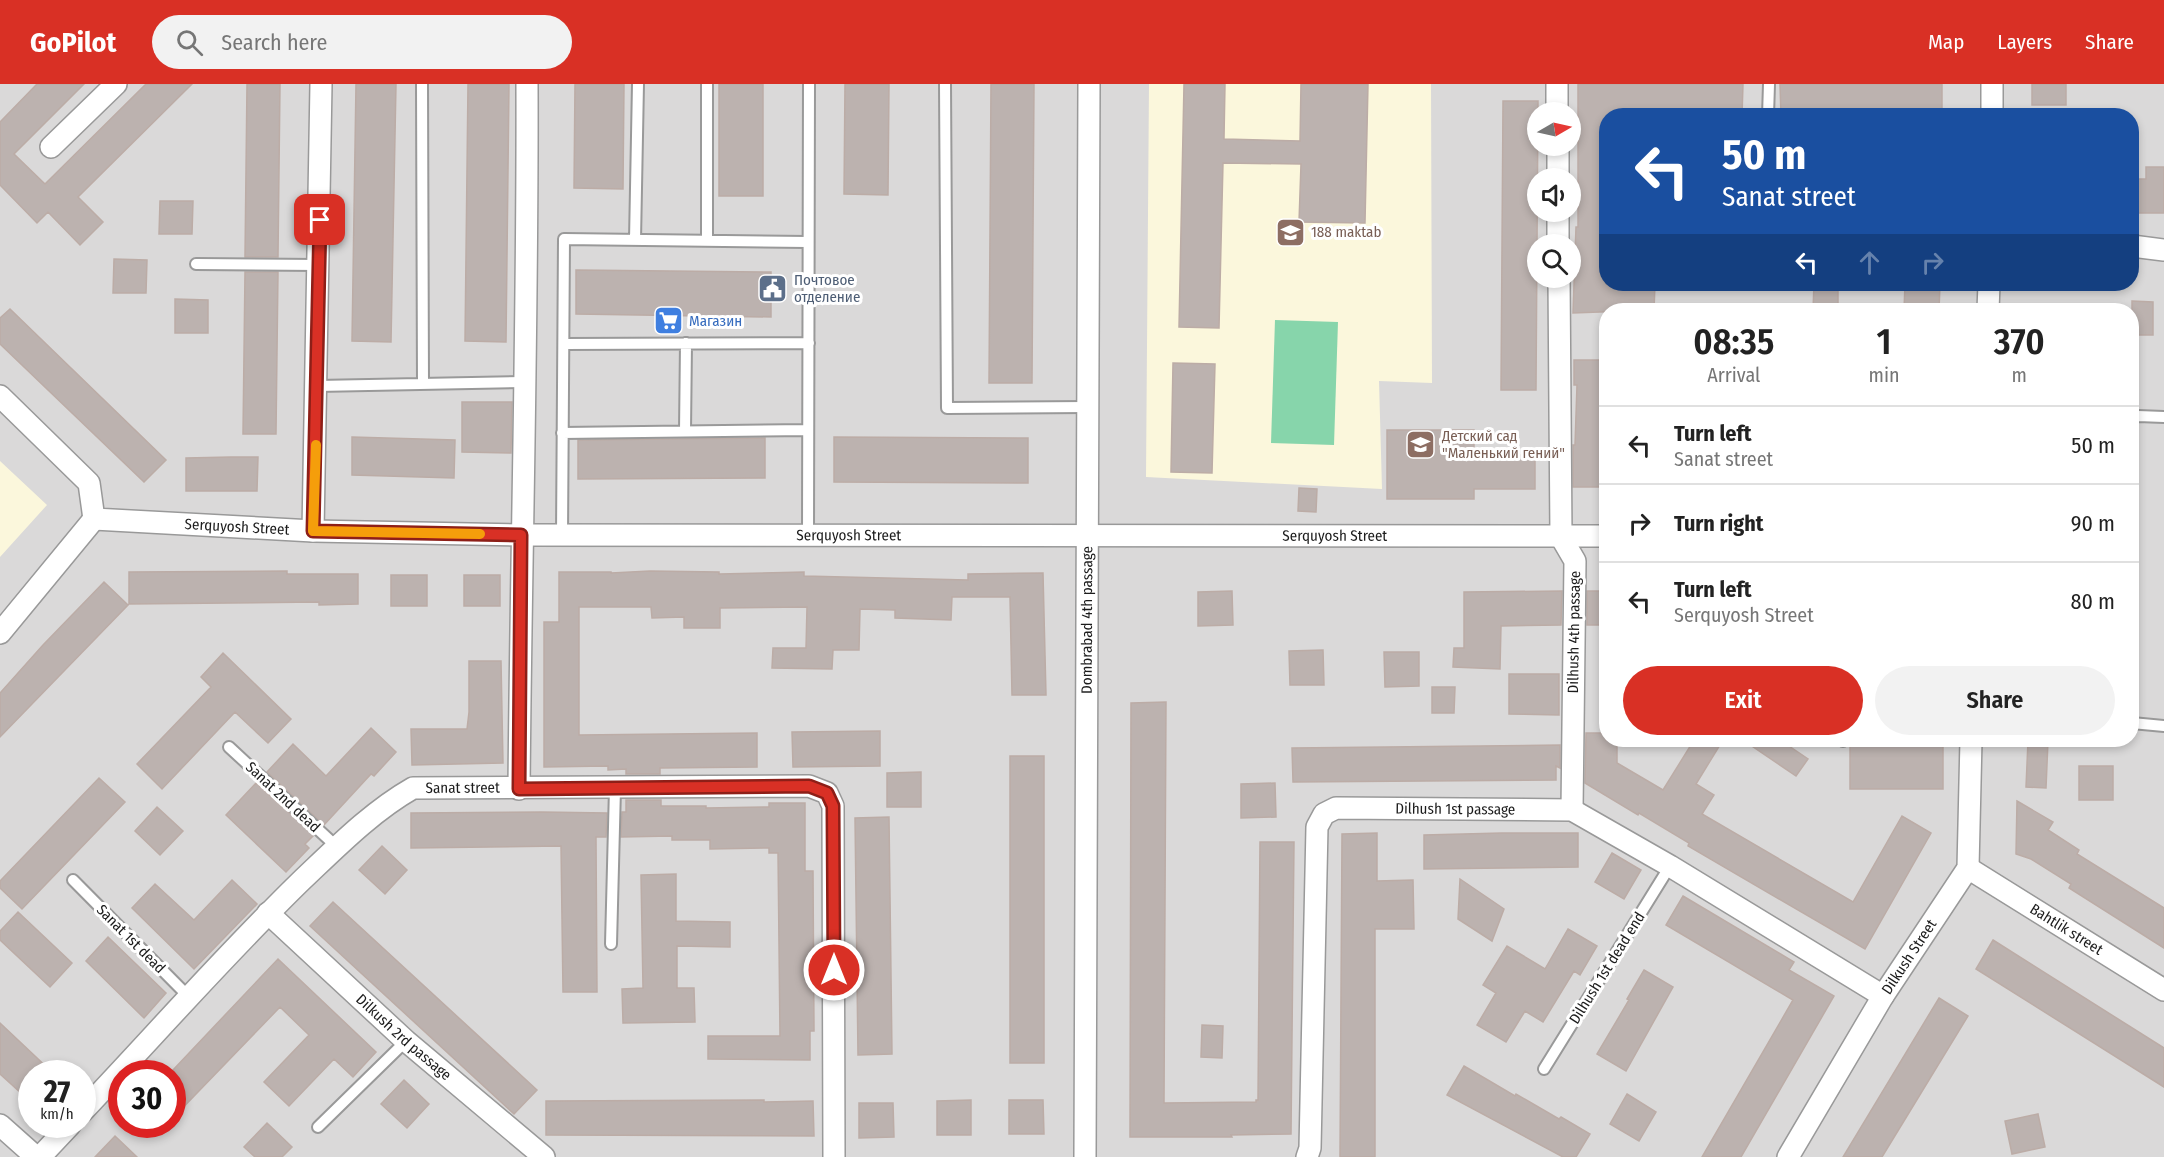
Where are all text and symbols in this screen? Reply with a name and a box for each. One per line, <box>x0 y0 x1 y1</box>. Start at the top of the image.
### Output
search box <box>152 15 572 69</box>
text: GoPilot <box>30 26 116 59</box>
icon: search <box>173 26 206 59</box>
text: Search here <box>221 29 327 56</box>
text: Map <box>1928 29 1964 55</box>
text: Layers <box>1997 29 2052 55</box>
text: Share <box>2085 29 2134 55</box>
north arrow <box>1527 102 1581 156</box>
map controls <box>1527 102 1581 288</box>
text: 50 m <box>1722 130 1806 180</box>
icon: left <box>1623 132 1701 210</box>
button: sound <box>1527 168 1581 222</box>
text: Sanat street <box>1722 181 1856 213</box>
pin <box>294 194 345 245</box>
icon: arrive <box>303 203 336 236</box>
school or university icon: 188 maktab <box>1274 216 1306 248</box>
place label: 188 maktab <box>1311 223 1381 241</box>
button: search <box>1527 234 1581 288</box>
icon: left <box>1790 246 1823 279</box>
icon: ahead <box>1853 246 1886 279</box>
icon: right <box>1916 246 1949 279</box>
place label: Почтовое отделение <box>794 271 860 306</box>
public building icon: Почтовое отделение <box>757 273 789 305</box>
supermarket icon: Магазин <box>652 305 684 337</box>
place label: Магазин <box>689 312 742 330</box>
text: 08:35 <box>1693 320 1774 364</box>
text: 1 <box>1877 320 1892 364</box>
text: 370 <box>1994 320 2045 364</box>
text: Arrival <box>1707 363 1760 387</box>
text: min <box>1869 363 1900 387</box>
text: m <box>2012 363 2027 387</box>
text: Turn left <box>1674 420 1752 447</box>
place label: Детский сад "Маленький гений" <box>1441 427 1565 462</box>
school or university icon: Детский сад "Маленький гений" <box>1405 429 1437 461</box>
icon: left <box>1623 429 1656 462</box>
text: 50 m <box>2071 432 2115 459</box>
text: Sanat street <box>1674 447 1773 471</box>
icon: right <box>1623 507 1656 540</box>
text: Turn right <box>1674 510 1763 537</box>
text: 90 m <box>2071 510 2115 537</box>
street label: Serquyosh Street <box>184 515 290 539</box>
street label: Serquyosh Street <box>796 526 901 544</box>
street label: Serquyosh Street <box>1282 527 1387 545</box>
street label: Dombrabad 4th passage <box>1078 546 1096 694</box>
street label: Dilhush 4th passage <box>1564 571 1584 693</box>
text: Turn left <box>1674 576 1752 603</box>
icon: left <box>1623 585 1656 618</box>
text: 80 m <box>2070 588 2115 615</box>
text: Serquyosh Street <box>1674 603 1814 627</box>
button: Exit <box>1623 666 1863 735</box>
button: Share <box>1875 666 2115 735</box>
street label: Sanat 2nd dead <box>242 758 324 836</box>
street label: Sanat street <box>425 779 500 797</box>
street label: Dilhush 1st passage <box>1395 800 1515 819</box>
street label: Bahtlik street <box>2027 900 2106 959</box>
street label: Sanat 1st dead <box>93 901 169 977</box>
street label: Dilhush 1st dead end <box>1565 909 1649 1027</box>
street label: Dilkush Street <box>1878 916 1940 998</box>
position arrow <box>802 938 866 1002</box>
street label: Dilkush 2rd passage <box>352 990 455 1084</box>
speed limit sign: 30 <box>108 1060 186 1138</box>
text: 27 <box>44 1074 70 1110</box>
text: km/h <box>40 1105 74 1123</box>

